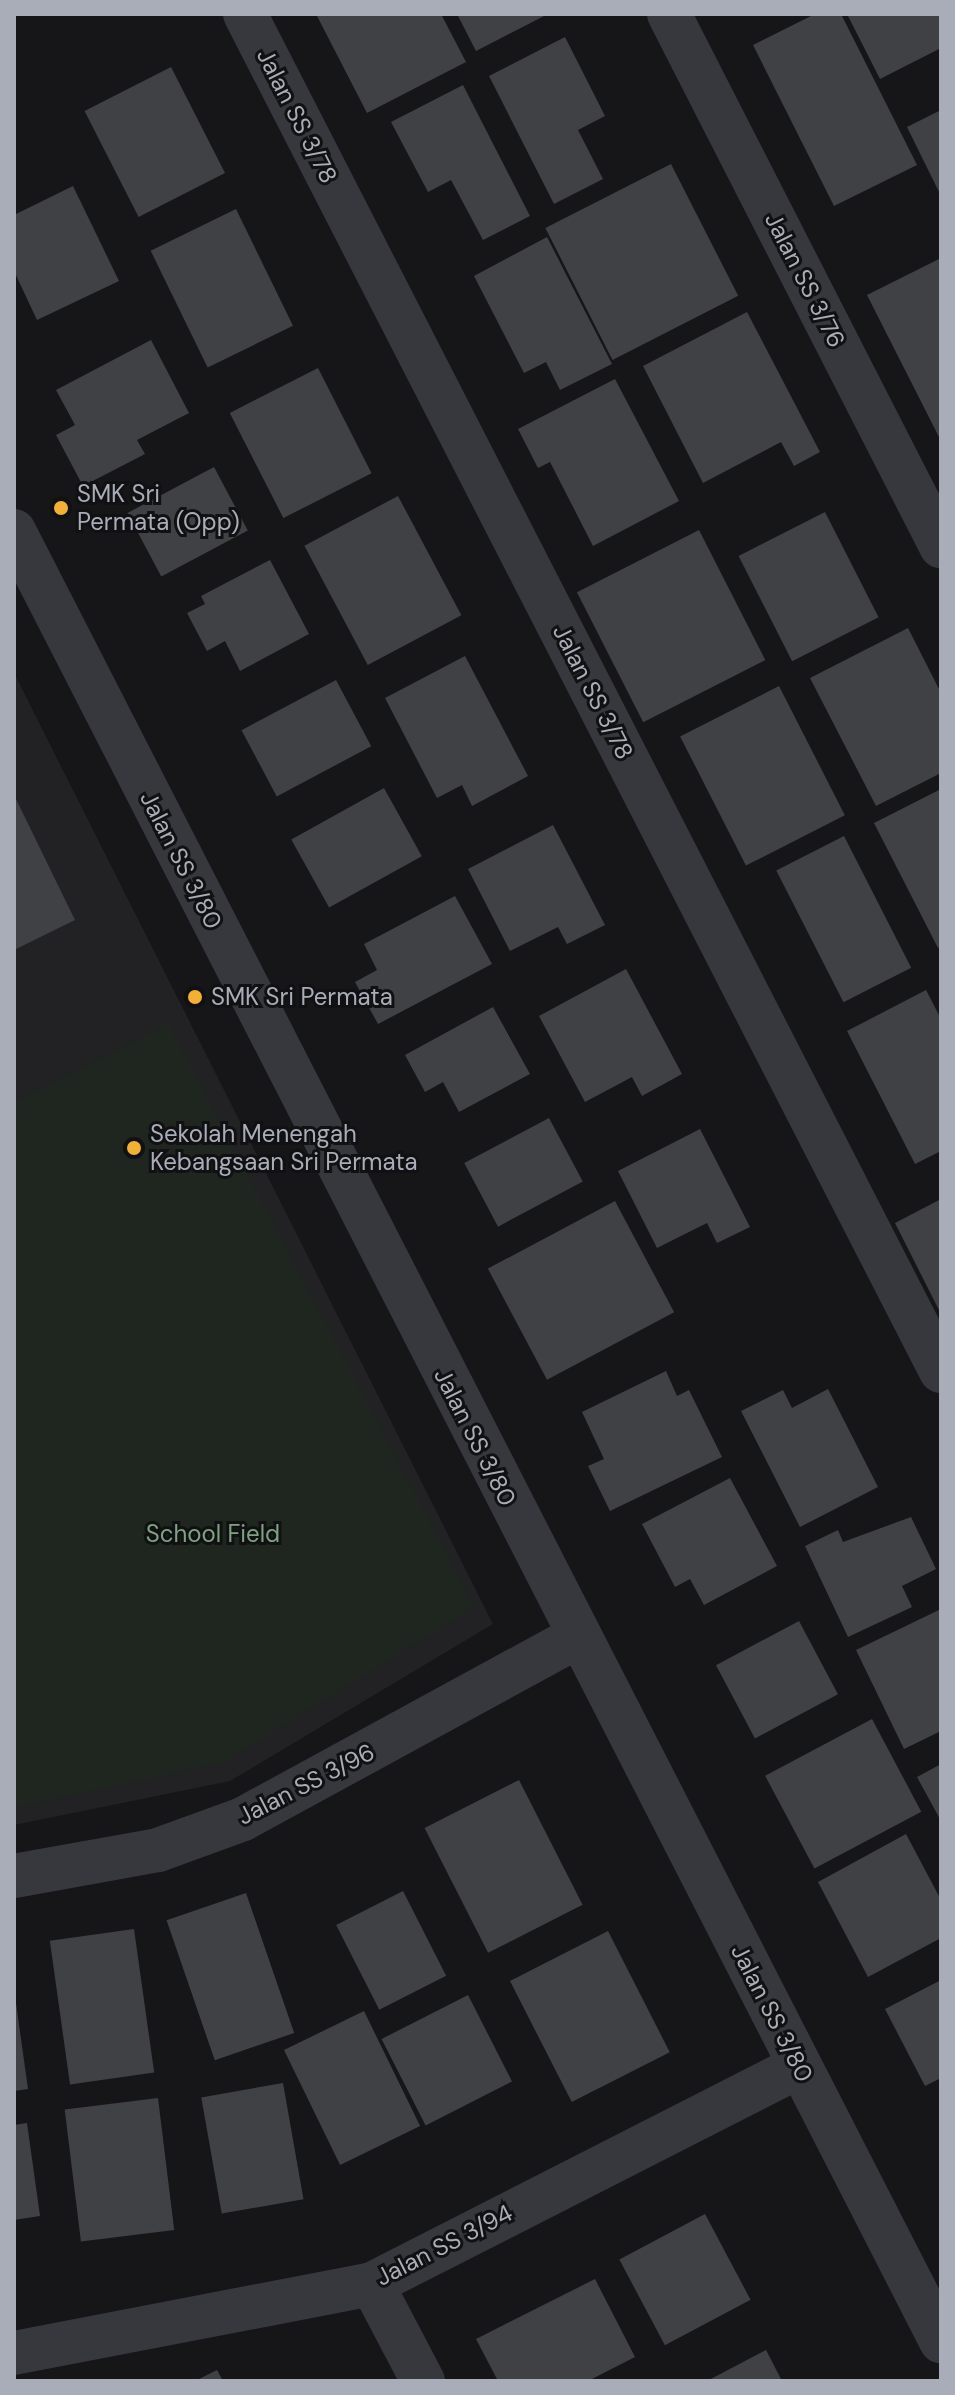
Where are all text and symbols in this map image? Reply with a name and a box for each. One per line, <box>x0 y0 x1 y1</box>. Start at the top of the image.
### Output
street label: Jalan SS 3/78 <box>251 44 343 188</box>
street label: Jalan SS 3/76 <box>759 208 851 352</box>
place label: SMK Sri Permata (Opp) <box>77 480 240 536</box>
marker: SMK Sri Permata (Opp) <box>52 499 70 517</box>
street label: Jalan SS 3/78 <box>547 620 639 764</box>
street label: Jalan SS 3/80 <box>134 786 228 934</box>
place label: SMK Sri Permata <box>211 983 393 1011</box>
marker: SMK Sri Permata <box>186 988 204 1006</box>
place label: Sekolah Menengah Kebangsaan Sri Permata <box>150 1120 418 1176</box>
marker: Sekolah Menengah Kebangsaan Sri Permata <box>125 1139 143 1157</box>
street label: Jalan SS 3/80 <box>428 1363 522 1511</box>
park label: School Field <box>146 1520 280 1548</box>
street label: Jalan SS 3/96 <box>233 1737 379 1831</box>
street label: Jalan SS 3/80 <box>725 1939 819 2087</box>
street label: Jalan SS 3/94 <box>371 2198 517 2292</box>

